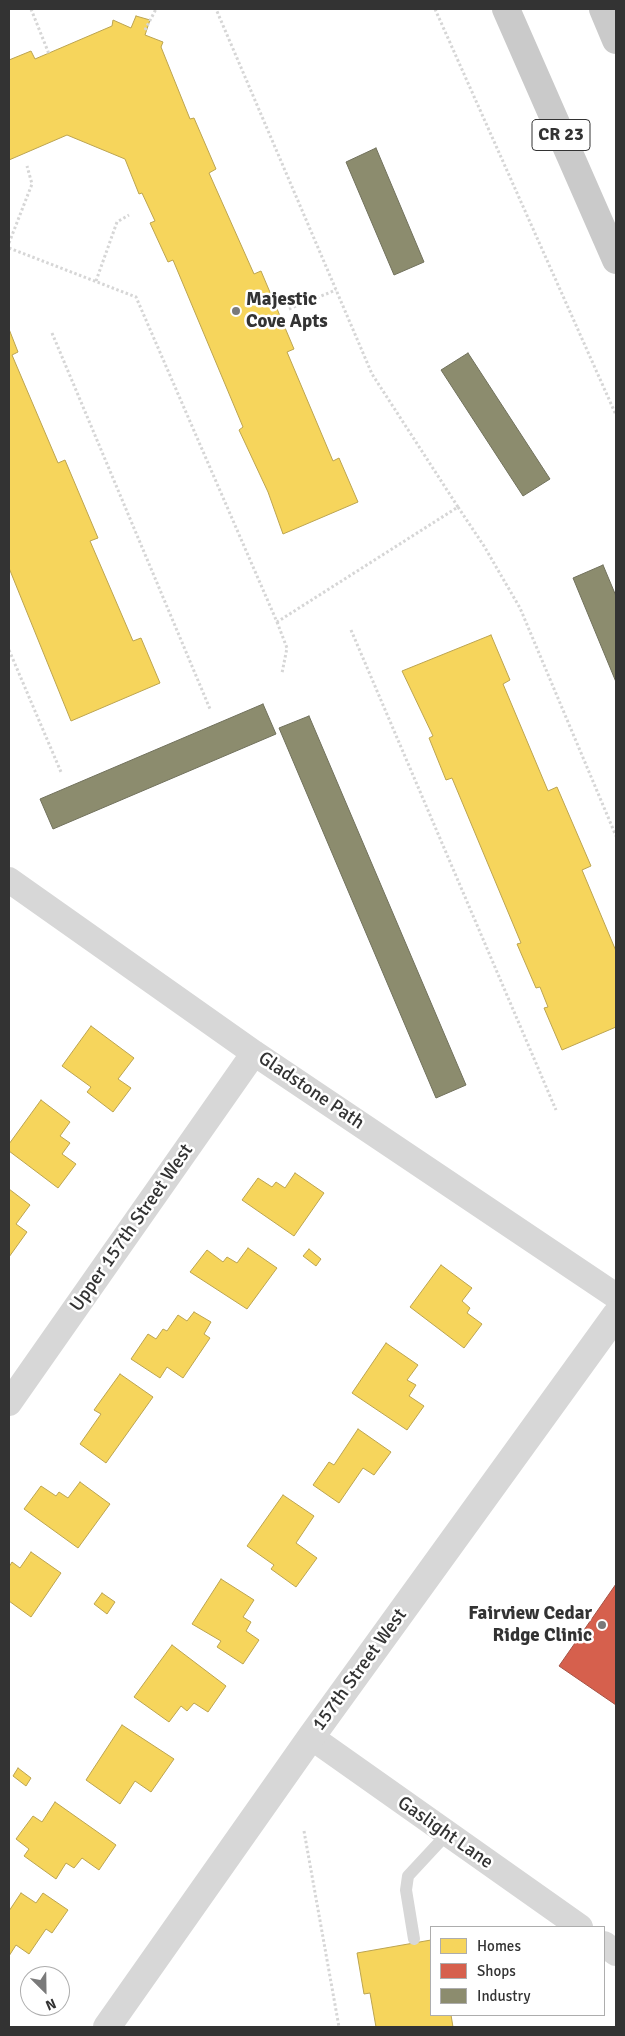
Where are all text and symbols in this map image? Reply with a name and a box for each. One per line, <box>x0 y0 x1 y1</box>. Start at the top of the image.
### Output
road number: CR 23 <box>532 120 590 150</box>
place label: Majestic Cove Apts <box>246 289 328 333</box>
marker: Majestic Cove Apts <box>230 305 242 317</box>
street label: Gladstone Path <box>254 1047 368 1135</box>
street label: Upper 157th Street West <box>66 1140 198 1316</box>
place label: Fairview Cedar Ridge Clinic <box>468 1603 592 1647</box>
street label: 157th Street West <box>308 1604 412 1736</box>
marker: Fairview Cedar Ridge Clinic <box>596 1619 608 1631</box>
street label: Gaslight Lane <box>393 1792 497 1874</box>
legend <box>430 1926 605 2016</box>
text: Homes <box>477 1937 521 1955</box>
text: Shops <box>477 1962 516 1980</box>
north arrow <box>20 1966 70 2016</box>
text: Industry <box>477 1987 530 2005</box>
text: N <box>43 1995 58 2014</box>

